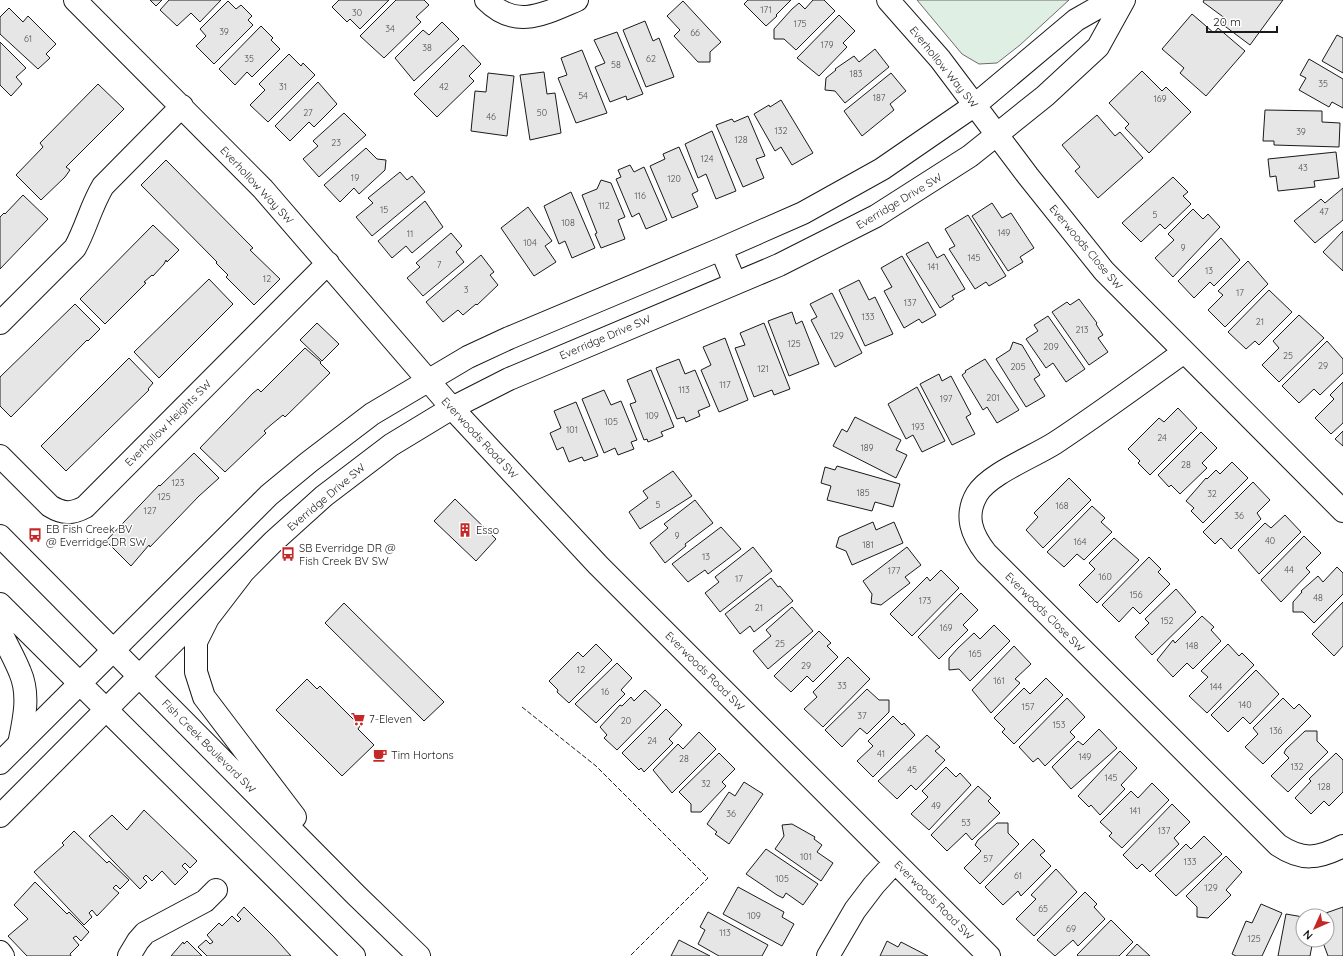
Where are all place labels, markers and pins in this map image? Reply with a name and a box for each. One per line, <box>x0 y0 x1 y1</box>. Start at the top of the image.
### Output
place label: EB Fish Creek BV @ Everridge DR SW <box>46 522 147 549</box>
building icon: Esso <box>457 522 473 538</box>
place label: Esso <box>476 523 500 537</box>
bus stop icon: EB Fish Creek BV @ Everridge DR SW <box>27 527 43 543</box>
place label: SB Everridge DR @ Fish Creek BV SW <box>299 541 396 568</box>
bus stop icon: SB Everridge DR @ Fish Creek BV SW <box>280 546 296 562</box>
supermarket icon: 7-Eleven <box>350 711 366 727</box>
place label: 7-Eleven <box>369 712 412 726</box>
cafe icon: Tim Hortons <box>372 747 388 763</box>
place label: Tim Hortons <box>391 748 454 762</box>

